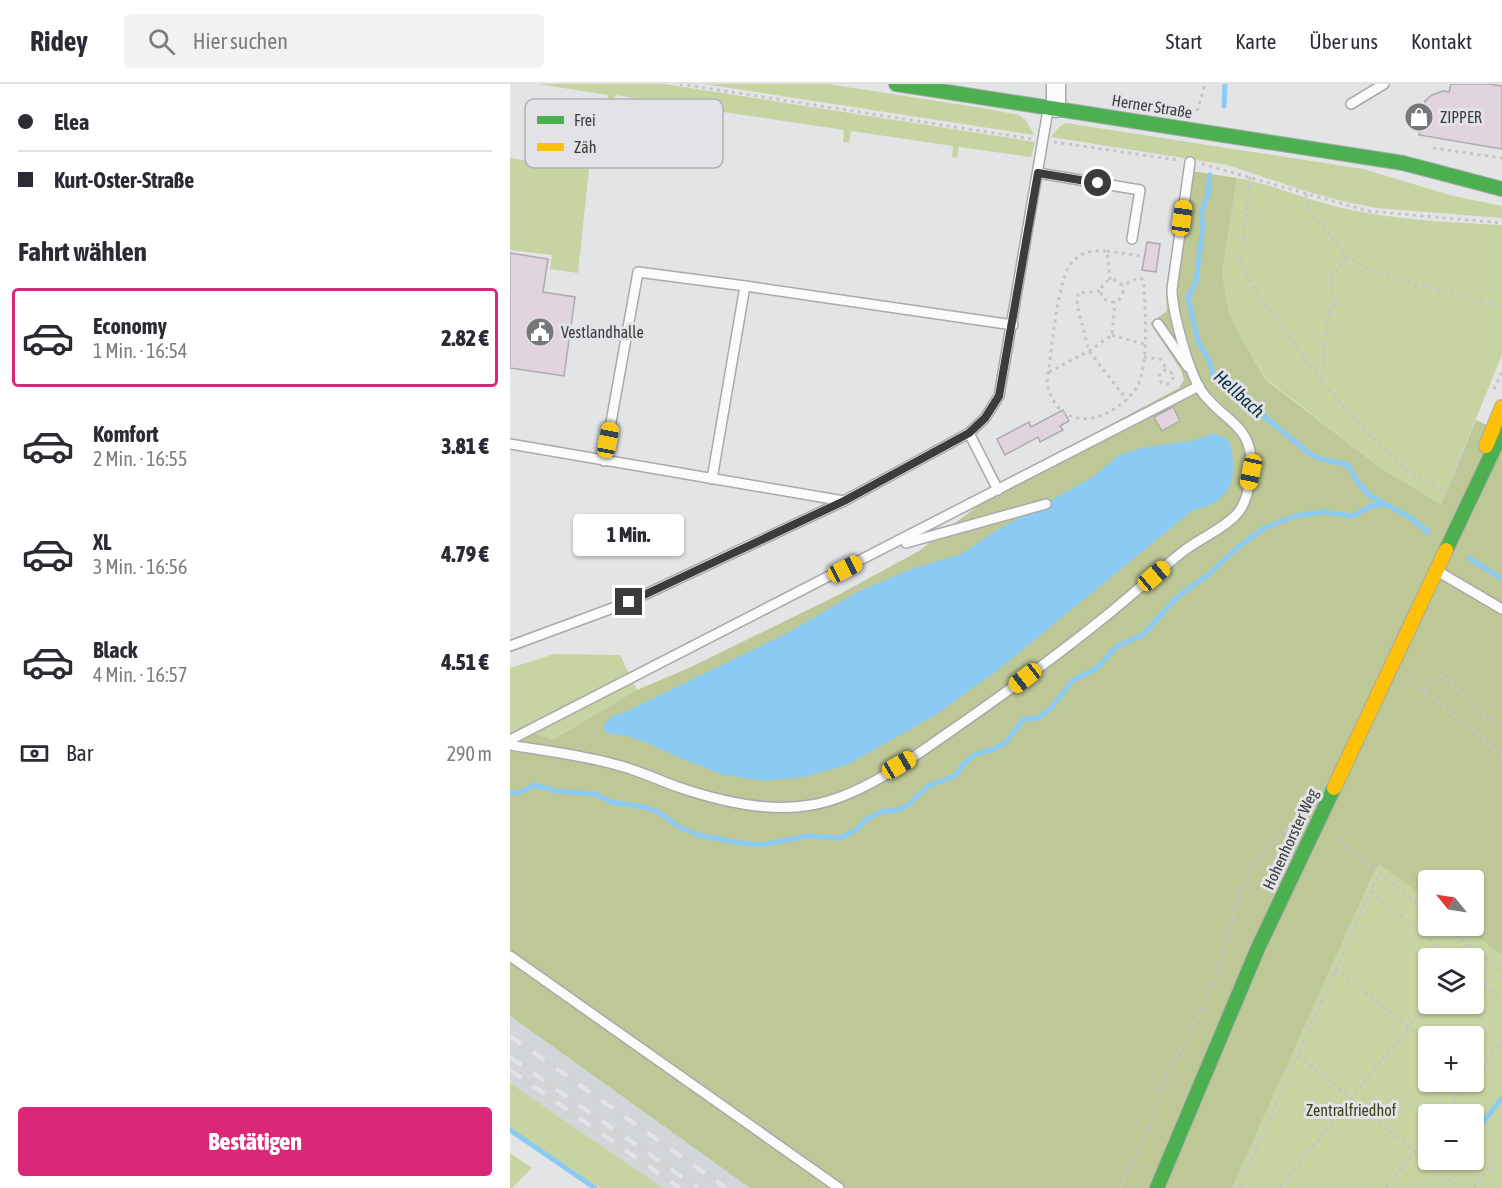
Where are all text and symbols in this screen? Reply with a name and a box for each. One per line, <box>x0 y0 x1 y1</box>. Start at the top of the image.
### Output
search box <box>124 14 544 68</box>
text: Ridey <box>30 25 88 57</box>
icon: search <box>145 25 178 58</box>
text: Hier suchen <box>193 28 288 54</box>
text: Start <box>1166 29 1202 53</box>
text: Karte <box>1235 29 1276 53</box>
text: Über uns <box>1309 29 1378 53</box>
text: Kontakt <box>1411 29 1472 53</box>
street label: Herner Straße <box>1111 91 1193 121</box>
legend <box>525 99 723 168</box>
shop icon: ZIPPER <box>1403 101 1435 133</box>
place label: ZIPPER <box>1440 108 1482 126</box>
text: Elea <box>54 109 89 135</box>
text: Frei <box>574 111 596 129</box>
text: Zäh <box>574 138 596 156</box>
text: Kurt-Oster-Straße <box>54 167 194 193</box>
route start <box>1084 169 1111 196</box>
car <box>1171 199 1193 237</box>
text: Fahrt wählen <box>18 236 147 267</box>
icon: car <box>21 311 75 365</box>
text: Economy <box>93 313 167 339</box>
public building icon: Vestlandhalle <box>524 316 556 348</box>
place label: Vestlandhalle <box>561 323 644 341</box>
text: 2.82 € <box>441 325 489 351</box>
text: 1 Min. · 16:54 <box>93 339 187 362</box>
water label: Hellbach <box>1210 366 1269 422</box>
icon: car <box>21 419 75 473</box>
text: Komfort <box>93 421 159 447</box>
car <box>596 421 620 459</box>
text: 3.81 € <box>441 433 489 459</box>
text: 2 Min. · 16:55 <box>93 447 187 470</box>
car <box>1238 453 1264 491</box>
callout: 1 Min. <box>573 515 684 557</box>
text: 1 Min. <box>607 523 650 546</box>
icon: car <box>21 527 75 581</box>
text: XL <box>93 529 111 555</box>
text: 4.79 € <box>441 541 489 567</box>
car <box>825 553 865 585</box>
text: 3 Min. · 16:56 <box>93 555 187 578</box>
car <box>1134 558 1174 594</box>
route end <box>615 588 642 615</box>
icon: car <box>21 635 75 689</box>
text: Black <box>93 637 137 663</box>
text: 4.51 € <box>441 649 489 675</box>
car <box>1005 660 1045 696</box>
text: 4 Min. · 16:57 <box>93 663 187 686</box>
icon: cash <box>18 737 51 770</box>
text: Bar <box>66 740 93 766</box>
text: 290 m <box>447 742 492 765</box>
car <box>879 748 919 782</box>
street label: Hohenhorster Weg <box>1259 786 1322 893</box>
north arrow <box>1418 870 1484 936</box>
map controls <box>1418 870 1484 1170</box>
button: layers <box>1418 948 1484 1014</box>
button: + <box>1418 1026 1484 1092</box>
park label: Zentralfriedhof <box>1306 1101 1397 1119</box>
button: − <box>1418 1104 1484 1170</box>
button: Bestätigen <box>18 1107 492 1176</box>

